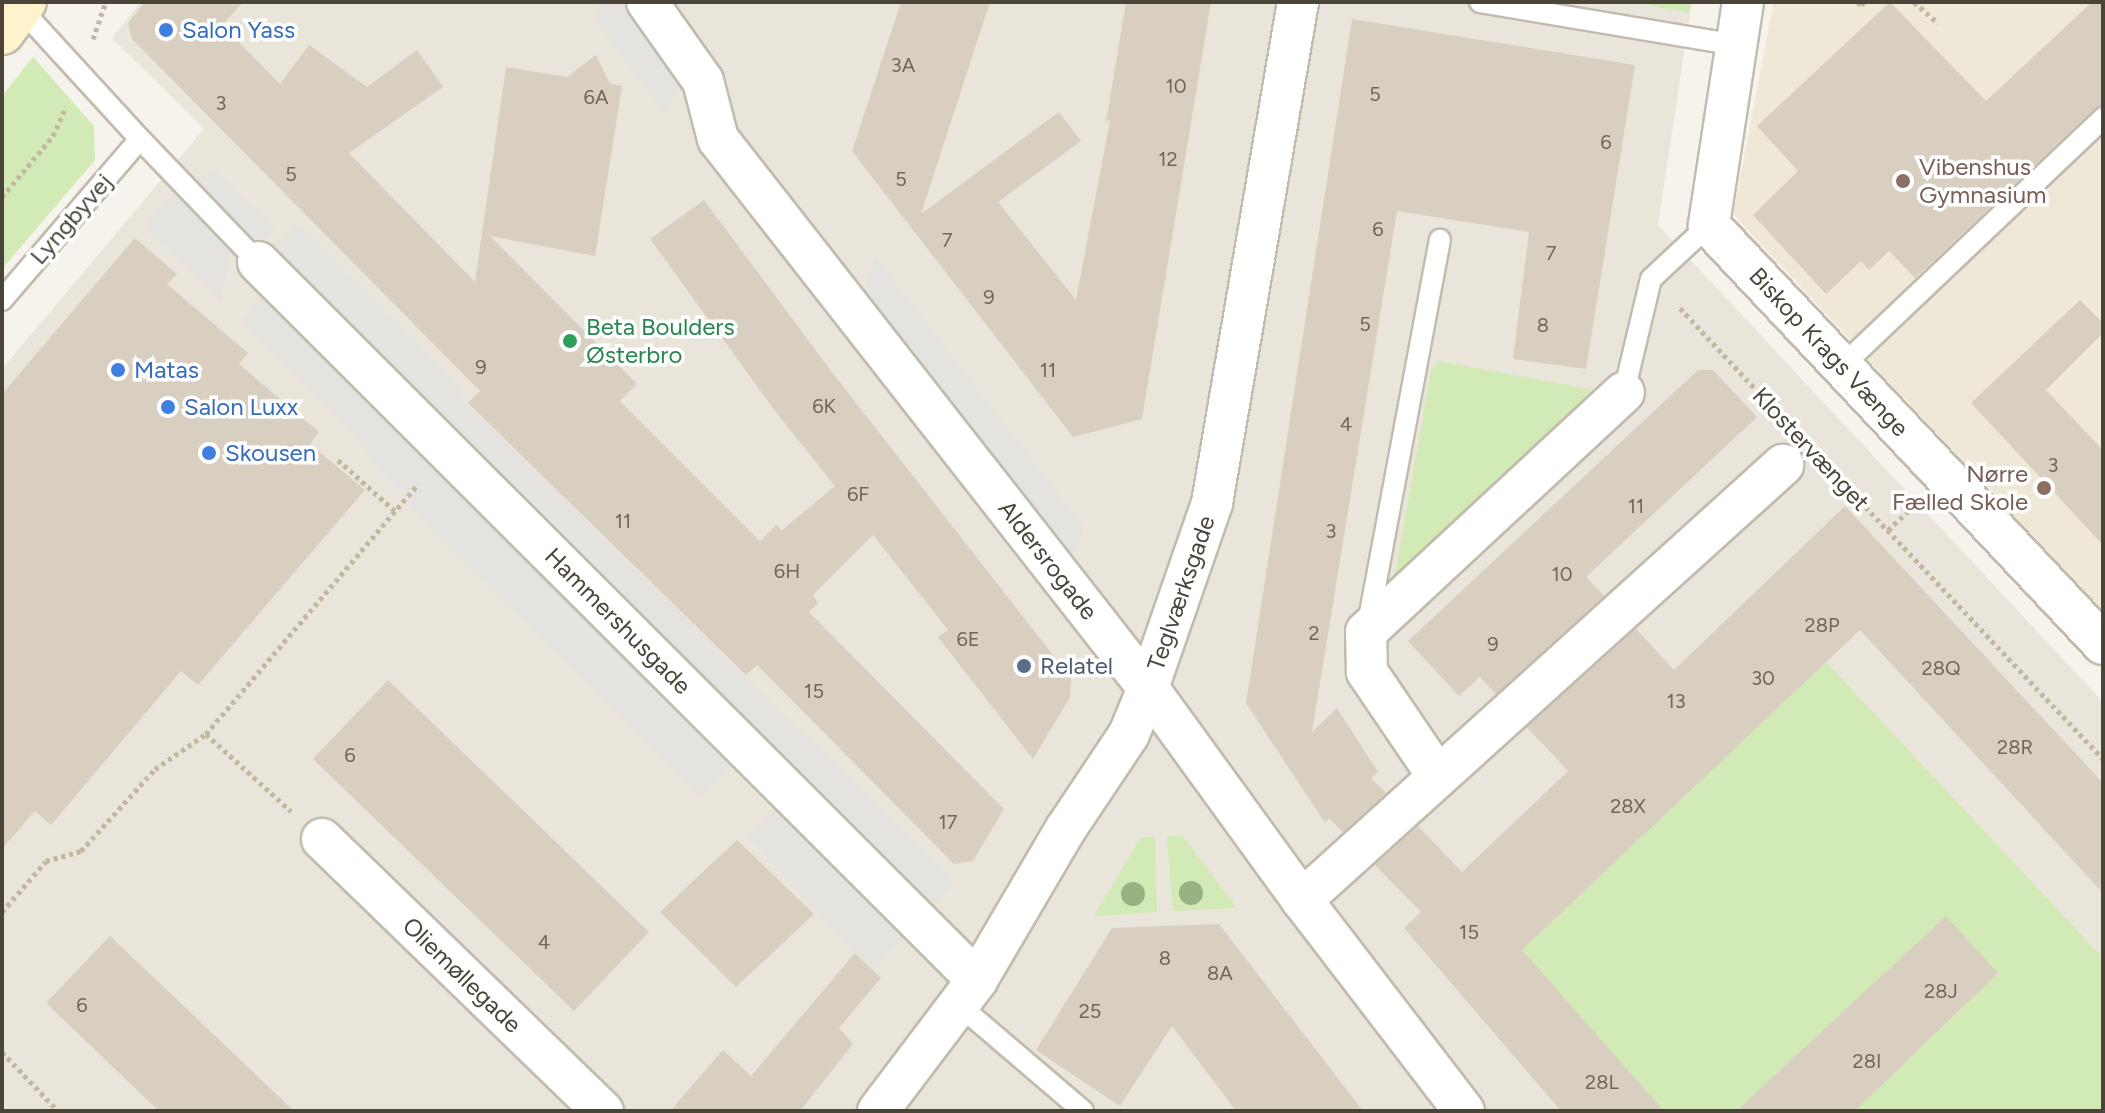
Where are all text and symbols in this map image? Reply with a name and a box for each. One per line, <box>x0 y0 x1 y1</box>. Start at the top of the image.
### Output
place label: Salon Yass <box>182 16 295 44</box>
marker: Salon Yass <box>157 21 175 39</box>
house number: 3A <box>891 53 915 77</box>
house number: 10 <box>1165 74 1187 98</box>
house number: 5 <box>1369 82 1381 106</box>
house number: 6A <box>584 85 608 109</box>
house number: 3 <box>216 91 226 115</box>
house number: 6 <box>1600 130 1612 154</box>
house number: 12 <box>1158 147 1178 171</box>
place label: Vibenshus Gymnasium <box>1919 153 2046 209</box>
house number: 5 <box>285 162 297 186</box>
house number: 5 <box>895 167 907 191</box>
street label: Lyngbyvej <box>24 168 118 270</box>
marker: Vibenshus Gymnasium <box>1894 172 1912 190</box>
house number: 6 <box>1372 217 1384 241</box>
house number: 7 <box>942 228 952 252</box>
house number: 7 <box>1546 241 1556 265</box>
street label: Biskop Krags Vænge <box>1743 262 1915 442</box>
house number: 9 <box>983 285 995 309</box>
house number: 5 <box>1359 312 1371 336</box>
place label: Beta Boulders Østerbro <box>586 313 735 369</box>
house number: 8 <box>1537 313 1549 337</box>
marker: Beta Boulders Østerbro <box>561 332 579 350</box>
house number: 9 <box>475 355 487 379</box>
place label: Matas <box>134 356 199 384</box>
house number: 11 <box>1040 358 1056 382</box>
marker: Matas <box>109 361 127 379</box>
street label: Klostervænget <box>1747 381 1875 517</box>
place label: Salon Luxx <box>184 393 298 421</box>
house number: 6K <box>812 394 836 418</box>
marker: Salon Luxx <box>159 398 177 416</box>
house number: 4 <box>1340 412 1352 436</box>
place label: Skousen <box>225 439 316 467</box>
marker: Skousen <box>200 444 218 462</box>
house number: 3 <box>2048 453 2058 477</box>
place label: Nørre Fælled Skole <box>1892 460 2028 516</box>
marker: Nørre Fælled Skole <box>2035 479 2053 497</box>
house number: 6F <box>847 482 869 506</box>
house number: 11 <box>1628 494 1644 518</box>
street label: Aldersrogade <box>992 495 1104 625</box>
house number: 11 <box>615 509 631 533</box>
street label: Teglværksgade <box>1141 512 1221 674</box>
house number: 3 <box>1326 519 1336 543</box>
street label: Hammershusgade <box>539 542 697 700</box>
house number: 6H <box>774 559 800 583</box>
house number: 10 <box>1551 562 1573 586</box>
house number: 28P <box>1804 613 1840 637</box>
house number: 2 <box>1308 621 1320 645</box>
house number: 6E <box>956 627 980 651</box>
house number: 9 <box>1487 632 1499 656</box>
place label: Relatel <box>1040 652 1113 680</box>
house number: 28Q <box>1921 656 1961 680</box>
marker: Relatel <box>1015 657 1033 675</box>
house number: 30 <box>1751 666 1775 690</box>
house number: 15 <box>804 679 824 703</box>
house number: 13 <box>1666 689 1686 713</box>
house number: 28R <box>1997 735 2033 759</box>
house number: 6 <box>344 743 356 767</box>
house number: 28X <box>1610 794 1646 818</box>
house number: 17 <box>939 810 957 834</box>
street label: Oliemøllegade <box>397 911 527 1039</box>
house number: 15 <box>1459 920 1479 944</box>
house number: 4 <box>538 930 550 954</box>
house number: 8 <box>1159 946 1171 970</box>
house number: 8A <box>1207 961 1233 985</box>
house number: 28J <box>1924 979 1958 1003</box>
house number: 6 <box>76 993 88 1017</box>
house number: 25 <box>1079 999 1101 1023</box>
house number: 28I <box>1853 1049 1881 1073</box>
house number: 28L <box>1585 1070 1619 1094</box>

